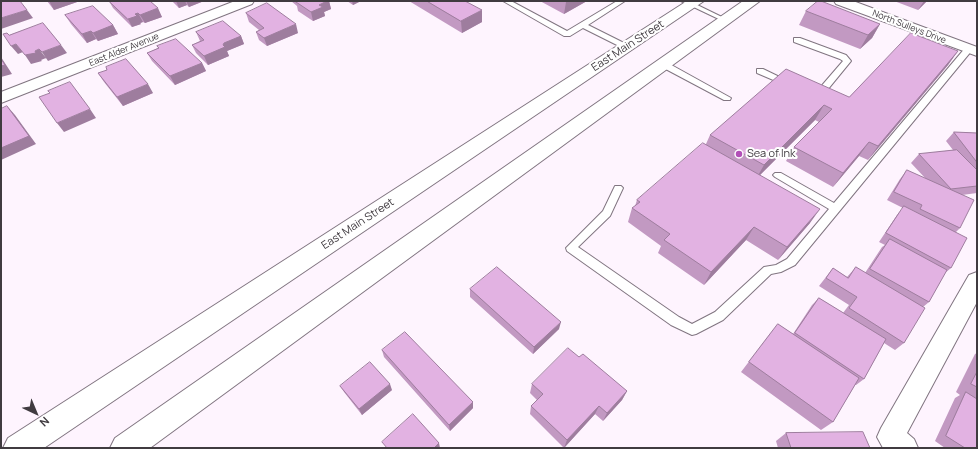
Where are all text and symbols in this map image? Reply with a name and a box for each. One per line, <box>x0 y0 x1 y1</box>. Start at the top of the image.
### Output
street label: North Sulleys Drive <box>871 8 947 46</box>
street label: East Main Street <box>589 18 667 74</box>
street label: East Alder Avenue <box>87 31 161 69</box>
place label: Sea of Ink <box>747 147 796 161</box>
marker: Sea of Ink <box>734 149 744 159</box>
street label: East Main Street <box>319 196 397 252</box>
north arrow <box>16 393 56 433</box>
text: N <box>37 414 53 430</box>

